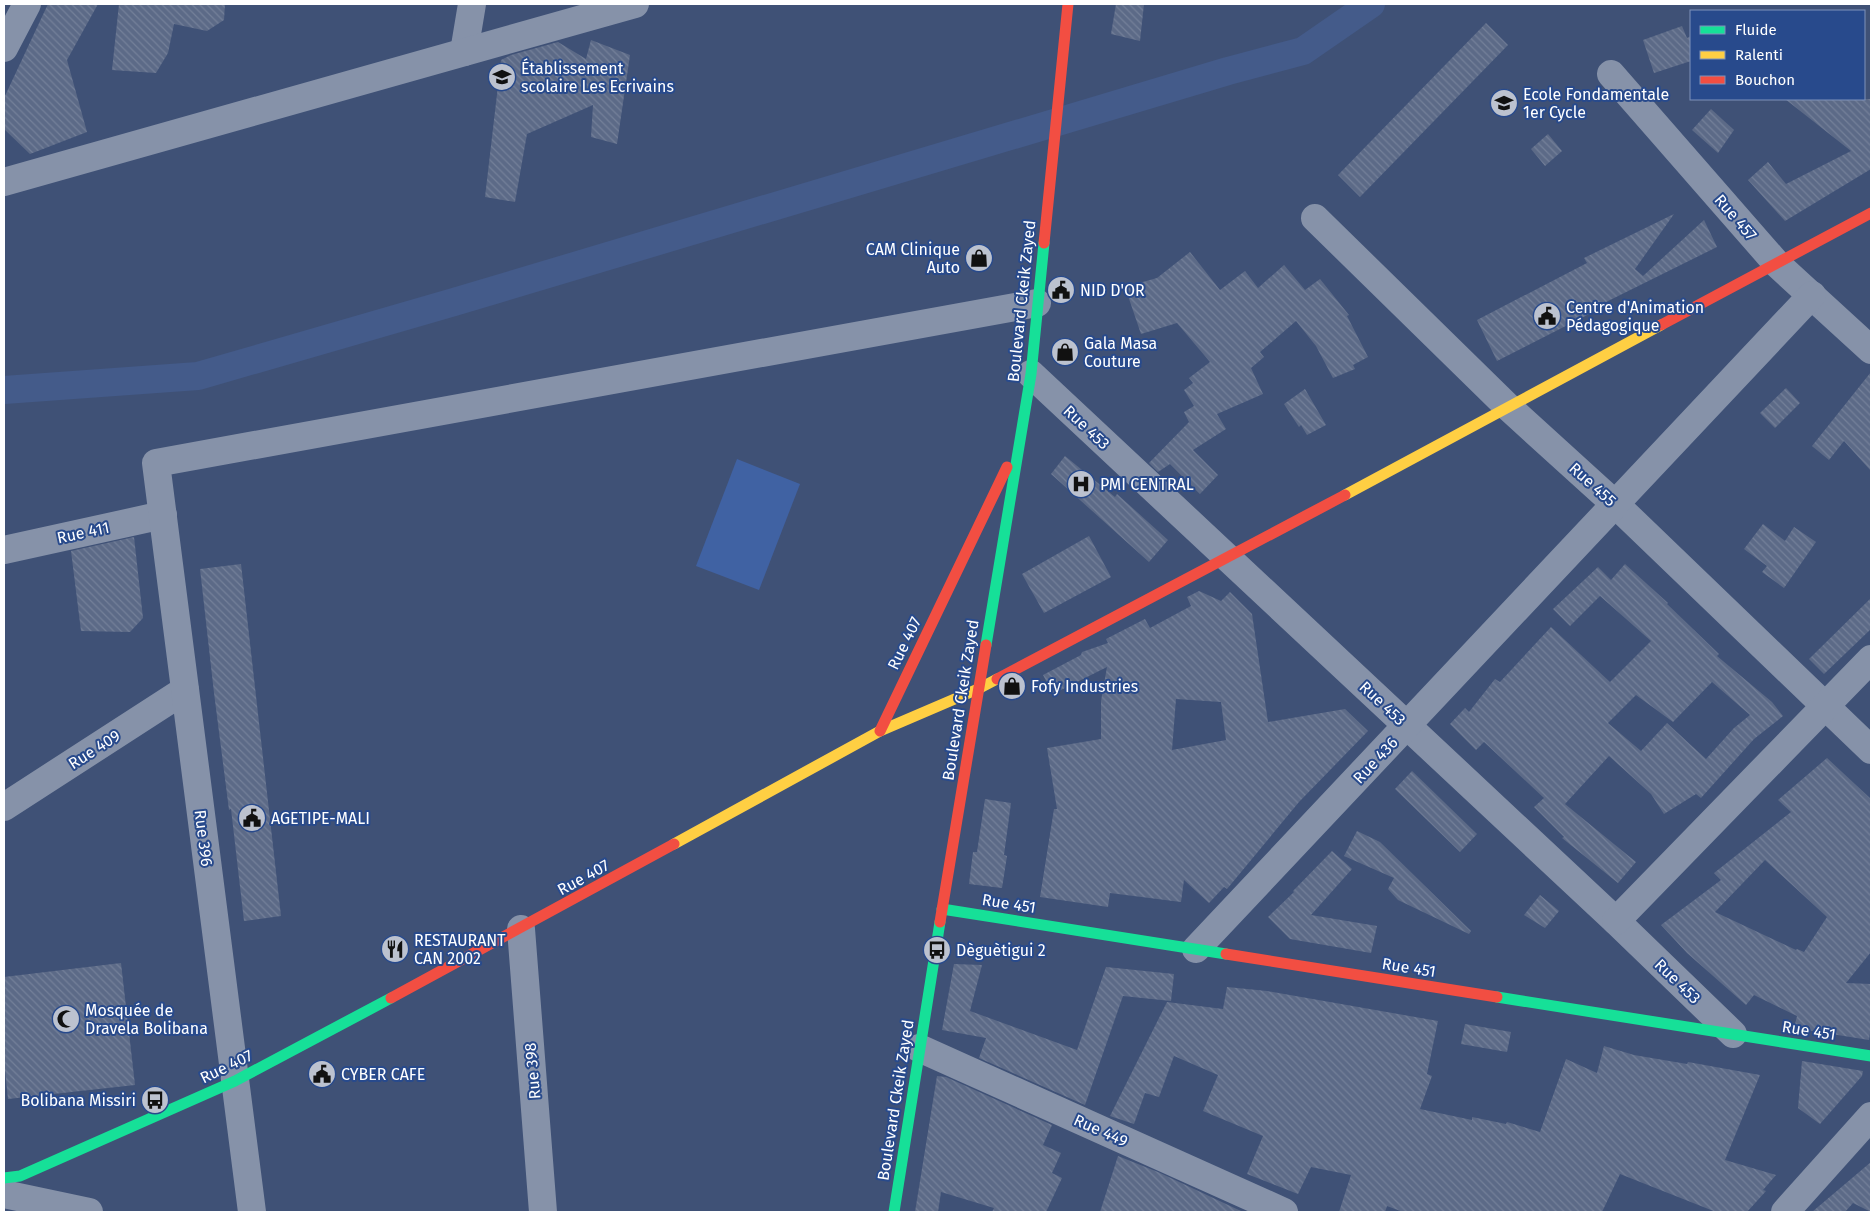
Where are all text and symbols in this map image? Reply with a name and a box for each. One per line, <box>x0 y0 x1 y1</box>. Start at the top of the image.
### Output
legend <box>1690 10 1865 100</box>
text: Fluide <box>1735 21 1777 39</box>
text: Ralenti <box>1735 46 1783 64</box>
place label: Établissement scolaire Les Ecrivains <box>521 58 674 96</box>
school or university icon: Établissement scolaire Les Ecrivains <box>487 62 517 92</box>
text: Bouchon <box>1735 71 1795 89</box>
place label: Ecole Fondamentale 1er Cycle <box>1523 85 1669 122</box>
school or university icon: Ecole Fondamentale 1er Cycle <box>1489 88 1519 118</box>
street label: Rue 457 <box>1710 190 1761 244</box>
street label: Boulevard Ckeik Zayed <box>1004 219 1039 383</box>
place label: CAM Clinique Auto <box>866 240 960 277</box>
shop icon: CAM Clinique Auto <box>964 243 994 273</box>
public building icon: NID D'OR <box>1046 275 1076 305</box>
place label: NID D'OR <box>1080 281 1145 300</box>
place label: Centre d'Animation Pédagogique <box>1566 298 1704 335</box>
public building icon: Centre d'Animation Pédagogique <box>1532 301 1562 331</box>
place label: Gala Masa Couture <box>1084 334 1157 371</box>
shop icon: Gala Masa Couture <box>1050 337 1080 367</box>
street label: Rue 453 <box>1060 401 1114 453</box>
street label: Rue 455 <box>1565 458 1620 510</box>
hospital icon: PMI CENTRAL <box>1066 469 1096 499</box>
place label: PMI CENTRAL <box>1100 475 1194 494</box>
street label: Rue 411 <box>55 518 111 547</box>
street label: Rue 407 <box>884 614 925 673</box>
street label: Boulevard Ckeik Zayed <box>938 618 983 782</box>
shop icon: Fofy Industries <box>997 671 1027 701</box>
place label: Fofy Industries <box>1031 677 1138 696</box>
street label: Rue 453 <box>1356 677 1410 729</box>
street label: Rue 409 <box>65 726 124 773</box>
street label: Rue 436 <box>1349 733 1402 788</box>
public building icon: AGETIPE-MALI <box>237 803 267 833</box>
street label: Rue 396 <box>191 809 216 867</box>
place label: AGETIPE-MALI <box>271 809 370 828</box>
street label: Rue 407 <box>554 856 612 899</box>
street label: Rue 451 <box>981 890 1037 917</box>
place label: RESTAURANT CAN 2002 <box>414 931 506 968</box>
restaurant icon: RESTAURANT CAN 2002 <box>380 934 410 964</box>
bus stop icon: Dèguètigui 2 <box>922 935 952 965</box>
place label: Dèguètigui 2 <box>956 941 1046 960</box>
street label: Rue 451 <box>1381 954 1437 981</box>
street label: Rue 453 <box>1651 955 1704 1008</box>
place label: Mosquée de Dravela Bolibana <box>85 1001 208 1038</box>
mosque icon: Mosquée de Dravela Bolibana <box>51 1004 81 1034</box>
street label: Rue 451 <box>1781 1017 1837 1044</box>
street label: Boulevard Ckeik Zayed <box>873 1018 918 1182</box>
street label: Rue 398 <box>521 1042 544 1100</box>
street label: Rue 407 <box>197 1046 256 1087</box>
public building icon: CYBER CAFE <box>307 1059 337 1089</box>
place label: CYBER CAFE <box>341 1065 425 1084</box>
bus stop icon: Bolibana Missiri <box>140 1085 170 1115</box>
place label: Bolibana Missiri <box>20 1091 136 1110</box>
street label: Rue 449 <box>1071 1110 1131 1151</box>

